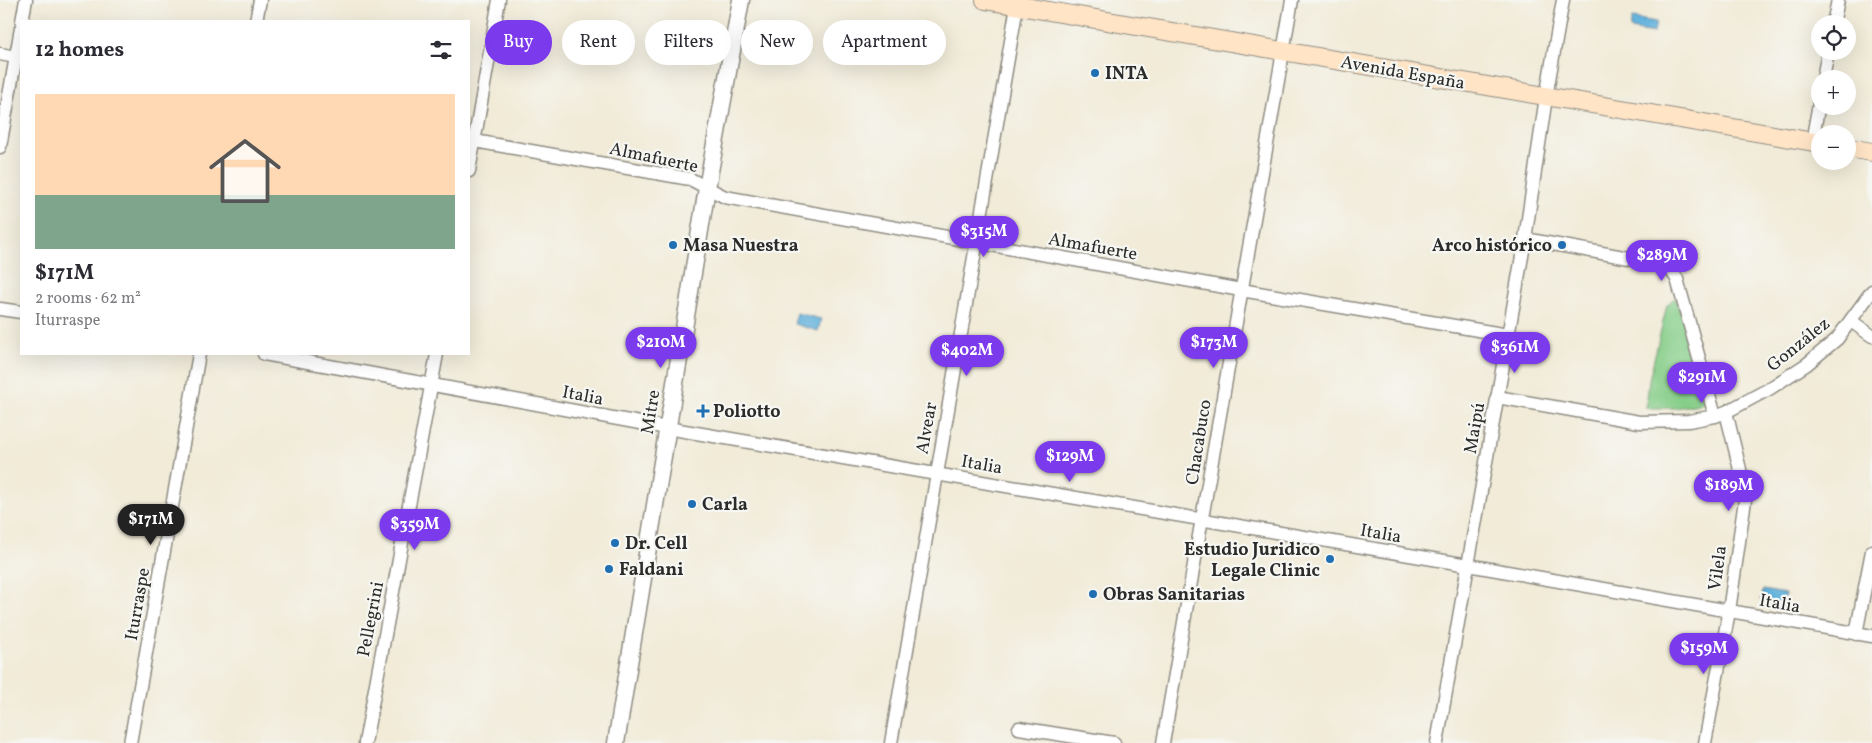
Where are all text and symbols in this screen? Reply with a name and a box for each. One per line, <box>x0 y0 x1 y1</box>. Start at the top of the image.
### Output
map controls <box>1811 15 1856 170</box>
button: locate <box>1811 15 1856 60</box>
chip: Buy <box>485 20 552 65</box>
chip: Rent <box>562 20 635 65</box>
chip: Filters <box>645 20 731 65</box>
chip: New <box>741 20 813 65</box>
chip: Apartment <box>823 20 946 65</box>
text: 12 homes <box>35 36 124 65</box>
icon: filters <box>427 36 455 64</box>
street label: Avenida España <box>1339 50 1467 97</box>
place label: INTA <box>1105 62 1148 87</box>
marker: INTA <box>1089 67 1101 79</box>
button: + <box>1811 70 1856 115</box>
button: − <box>1811 125 1856 170</box>
icon: home <box>200 126 290 216</box>
street label: Almafuerte <box>607 137 700 180</box>
pin: $315M <box>949 216 1019 258</box>
text: $315M <box>961 221 1007 243</box>
street label: Almafuerte <box>1046 227 1139 268</box>
place label: Masa Nuestra <box>683 234 799 259</box>
place label: Arco histórico <box>1432 234 1552 259</box>
marker: Masa Nuestra <box>667 239 679 251</box>
marker: Arco histórico <box>1556 239 1568 251</box>
pin: $289M <box>1627 240 1697 282</box>
text: $289M <box>1637 245 1687 267</box>
text: $171M <box>35 259 94 288</box>
text: 2 rooms · 62 m² <box>35 288 141 310</box>
text: Iturraspe <box>35 310 100 332</box>
street label: González <box>1762 312 1836 378</box>
pin: $210M <box>626 326 696 369</box>
pin: $173M <box>1179 326 1249 369</box>
text: $210M <box>637 332 686 354</box>
text: $173M <box>1191 332 1237 354</box>
pin: $361M <box>1480 332 1550 374</box>
pin: $402M <box>932 334 1002 377</box>
text: $361M <box>1491 337 1539 359</box>
text: $402M <box>941 340 993 362</box>
pin: $291M <box>1667 362 1737 404</box>
text: $291M <box>1678 367 1726 389</box>
street label: Italia <box>560 380 605 413</box>
street label: Mitre <box>636 388 667 436</box>
street label: Chacabuco <box>1180 398 1219 487</box>
place label: Poliotto <box>713 400 781 425</box>
street label: Alvear <box>911 400 944 456</box>
street label: Maipú <box>1459 401 1492 456</box>
marker: Poliotto <box>697 405 709 417</box>
pin: $129M <box>1035 440 1105 483</box>
text: $129M <box>1046 446 1094 468</box>
street label: Italia <box>959 450 1004 481</box>
pin: $189M <box>1694 470 1764 512</box>
text: $189M <box>1705 475 1753 497</box>
place label: Carla <box>702 493 748 518</box>
marker: Carla <box>686 498 698 510</box>
pin: $171M <box>116 504 186 546</box>
pin: $359M <box>380 508 450 551</box>
text: $171M <box>129 509 173 531</box>
text: $359M <box>391 514 439 536</box>
street label: Italia <box>1358 519 1403 550</box>
place label: Dr. Cell <box>625 532 688 557</box>
marker: Dr. Cell <box>609 537 621 549</box>
place label: Estudio Juridico Legale Clinic <box>1184 538 1320 584</box>
street label: Vilela <box>1703 544 1734 592</box>
marker: Estudio Juridico Legale Clinic <box>1324 553 1336 565</box>
place label: Faldani <box>619 558 684 583</box>
marker: Faldani <box>603 563 615 575</box>
street label: Iturraspe <box>120 566 157 643</box>
street label: Pellegrini <box>352 579 391 659</box>
place label: Obras Sanitarias <box>1103 583 1245 608</box>
marker: Obras Sanitarias <box>1087 588 1099 600</box>
street label: Italia <box>1757 589 1802 620</box>
pin: $159M <box>1669 632 1739 675</box>
text: $159M <box>1680 638 1728 660</box>

